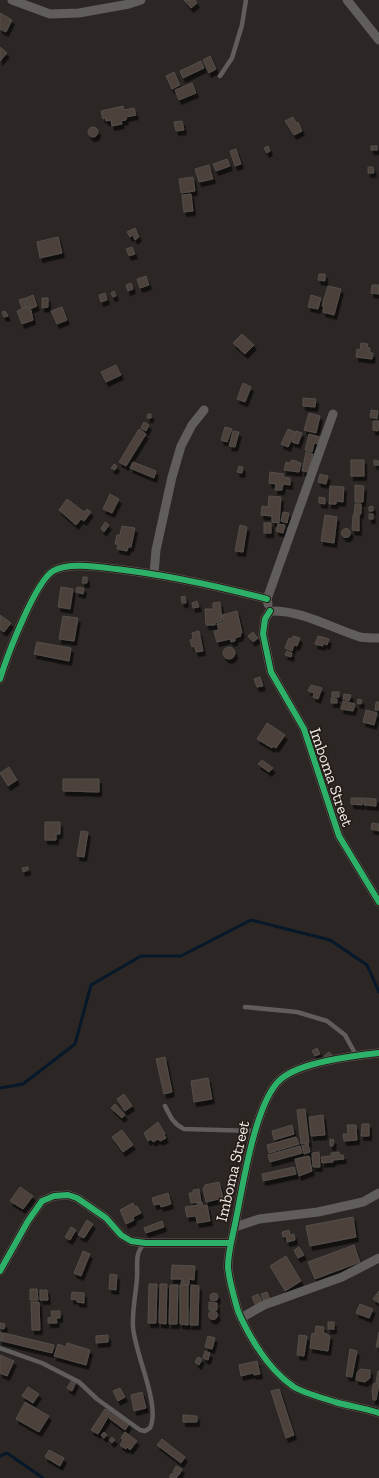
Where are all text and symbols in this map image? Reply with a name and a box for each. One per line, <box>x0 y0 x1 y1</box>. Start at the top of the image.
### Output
street label: Imboma Street <box>306 725 357 829</box>
street label: Imboma Street <box>212 1119 253 1223</box>

